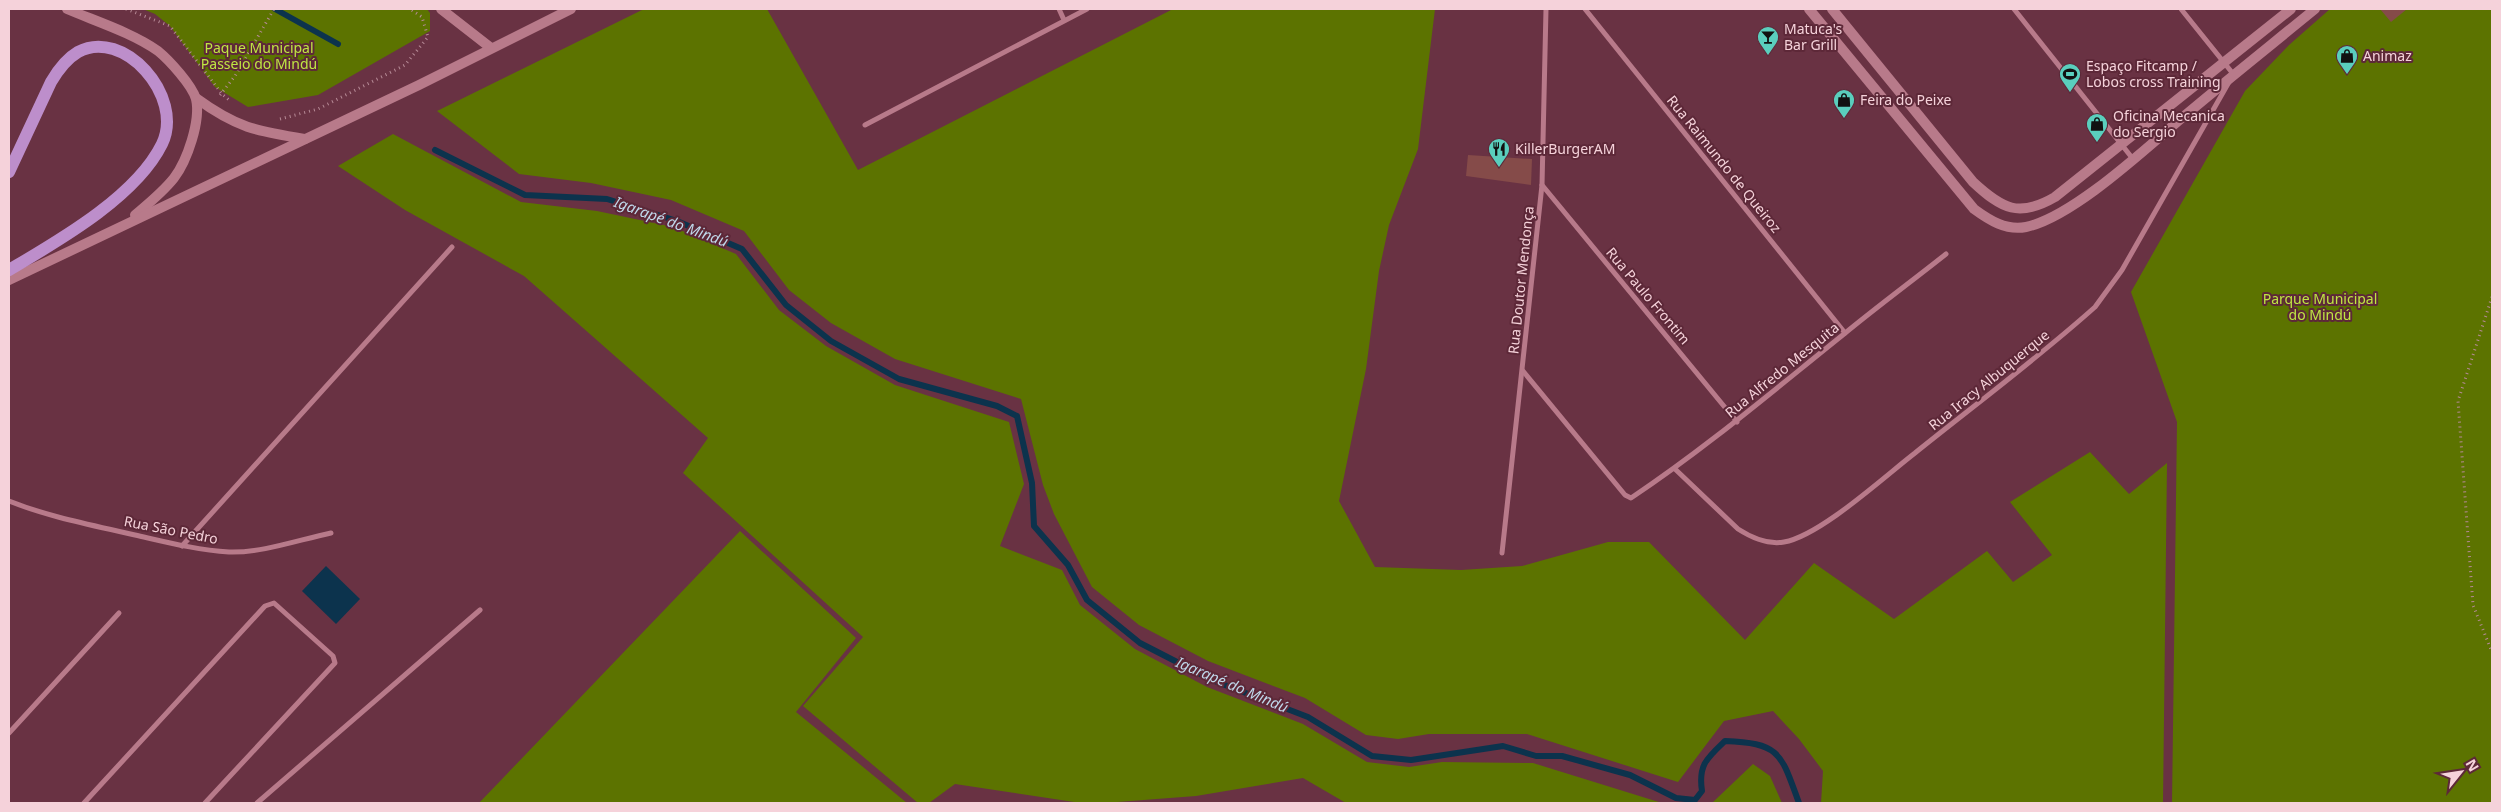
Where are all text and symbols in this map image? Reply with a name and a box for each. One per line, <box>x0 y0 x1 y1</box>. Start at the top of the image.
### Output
place label: Matuca's Bar Grill <box>1784 19 1842 54</box>
bar icon: Matuca's Bar Grill <box>1756 25 1780 56</box>
park label: Paque Municipal Passeio do Mindú <box>201 38 317 73</box>
shop icon: Animaz <box>2335 44 2359 75</box>
place label: Animaz <box>2363 46 2412 65</box>
place label: Espaço Fitcamp / Lobos cross Training <box>2086 56 2221 91</box>
sports icon: Espaço Fitcamp / Lobos cross Training <box>2058 62 2082 93</box>
shop icon: Feira do Peixe <box>1832 88 1856 119</box>
place label: Feira do Peixe <box>1860 90 1952 109</box>
street label: Rua Raimundo de Queiroz <box>1663 91 1786 237</box>
place label: Oficina Mecanica do Sergio <box>2113 106 2225 141</box>
shop icon: Oficina Mecanica do Sergio <box>2085 112 2109 143</box>
restaurant icon: KillerBurgerAM <box>1487 137 1511 168</box>
place label: KillerBurgerAM <box>1515 139 1616 158</box>
water label: Igarapé do Mindú <box>611 191 731 251</box>
street label: Rua Doutor Mendonça <box>1503 205 1538 355</box>
street label: Rua Paulo Frontim <box>1602 243 1695 348</box>
park label: Parque Municipal do Mindú <box>2263 289 2377 324</box>
street label: Rua Alfredo Mesquita <box>1721 318 1843 421</box>
street label: Rua Iracy Albuquerque <box>1924 325 2053 434</box>
street label: Rua São Pedro <box>122 511 220 548</box>
water label: Igarapé do Mindú <box>1172 651 1292 717</box>
north arrow <box>2436 747 2486 797</box>
text: N <box>2462 756 2484 775</box>

